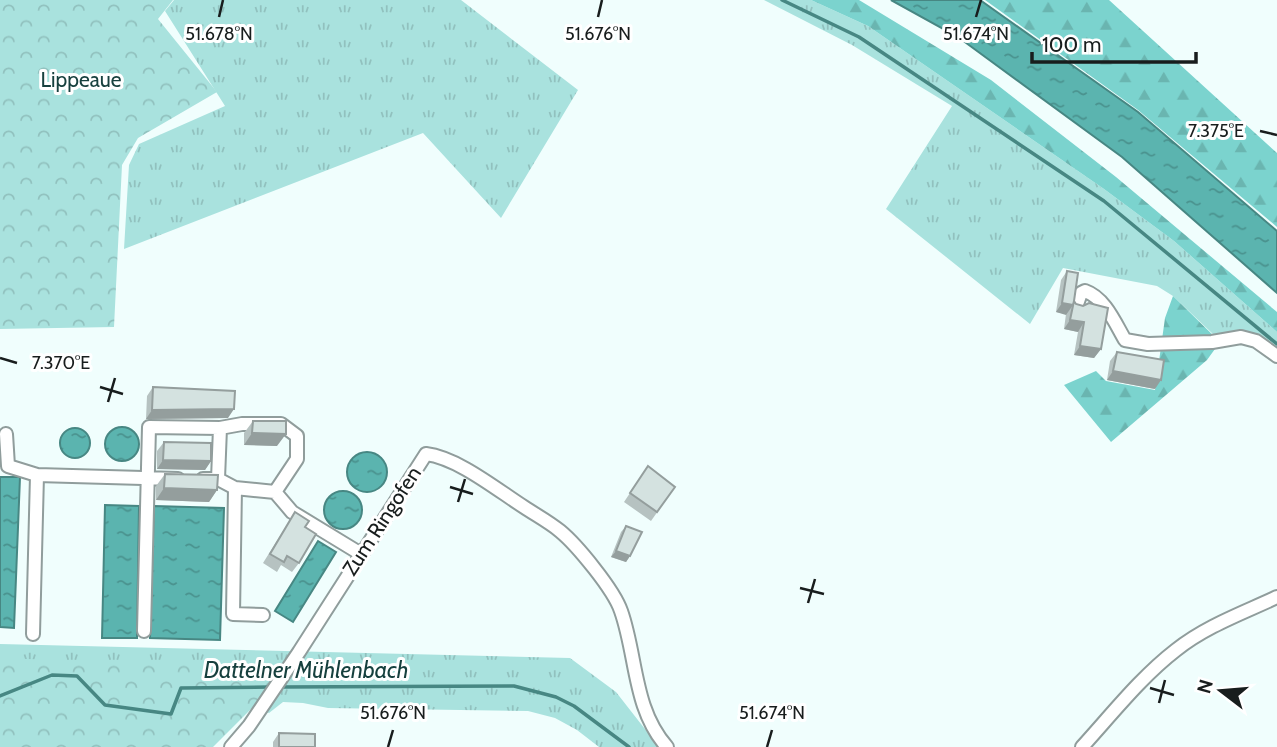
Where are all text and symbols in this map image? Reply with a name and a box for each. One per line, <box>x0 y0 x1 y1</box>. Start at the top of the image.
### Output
scale bar <box>1032 21 1196 65</box>
text: 51.678°N <box>185 23 253 45</box>
text: 51.676°N <box>565 23 631 45</box>
text: 51.674°N <box>943 23 1009 45</box>
text: 100 m <box>1042 32 1101 57</box>
park label: Lippeaue <box>41 67 122 92</box>
text: 7.375°E <box>1188 120 1244 142</box>
text: 7.370°E <box>32 352 90 374</box>
street label: Zum Ringofen <box>337 462 426 580</box>
water label: Dattelner Mühlenbach <box>204 656 408 684</box>
north arrow <box>1186 656 1256 726</box>
text: N <box>1192 677 1218 696</box>
text: 51.676°N <box>360 702 426 724</box>
text: 51.674°N <box>739 702 805 724</box>

